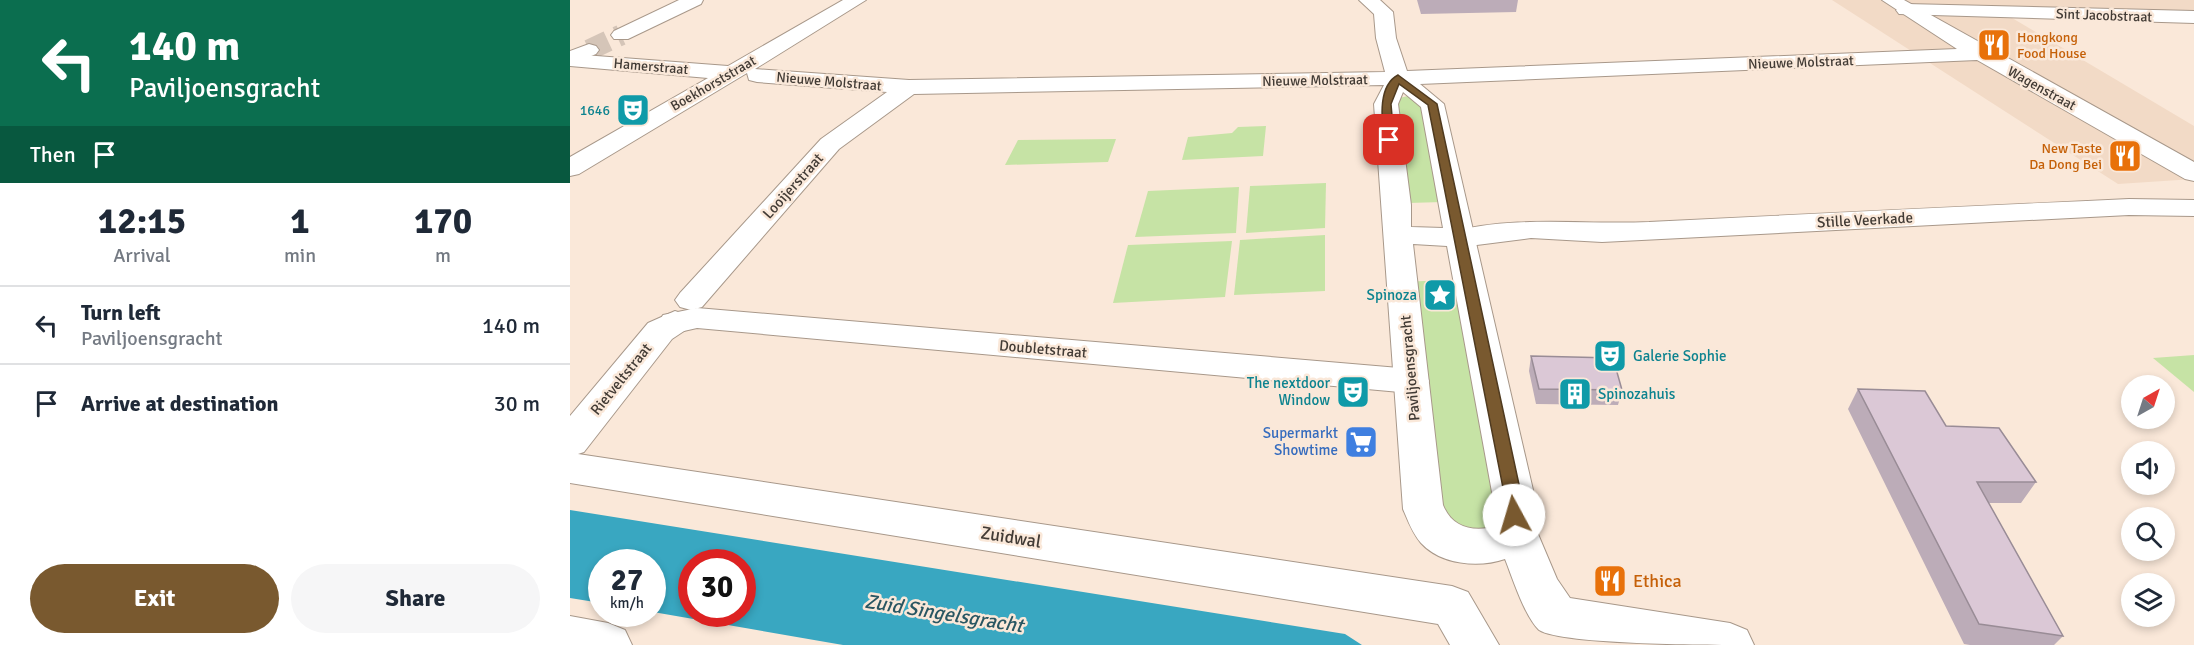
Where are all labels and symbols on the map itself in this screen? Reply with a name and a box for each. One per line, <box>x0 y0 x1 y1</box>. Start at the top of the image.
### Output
street label: Sint Jacobstraat <box>2056 5 2153 26</box>
restaurant icon: Hongkong Food House <box>1976 27 2012 63</box>
place label: Hongkong Food House <box>2017 29 2086 62</box>
street label: Boekhorststraat <box>667 52 759 115</box>
street label: Nieuwe Molstraat <box>1748 52 1854 73</box>
street label: Hamerstraat <box>613 55 689 78</box>
street label: Wagenstraat <box>2005 63 2079 114</box>
street label: Nieuwe Molstraat <box>776 68 882 95</box>
street label: Nieuwe Molstraat <box>1262 71 1368 90</box>
theatre icon: 1646 <box>615 92 651 128</box>
place label: 1646 <box>580 102 610 119</box>
pin <box>1363 114 1414 165</box>
restaurant icon: New Taste Da Dong Bei <box>2107 138 2143 174</box>
place label: New Taste Da Dong Bei <box>2029 140 2102 173</box>
street label: Looijerstraat <box>759 150 827 222</box>
street label: Stille Veerkade <box>1817 209 1913 231</box>
place icon: Spinoza <box>1422 277 1458 313</box>
place label: Spinoza <box>1367 286 1417 304</box>
street label: Paviljoensgracht <box>1396 314 1424 422</box>
street label: Doubletstraat <box>998 336 1088 362</box>
theatre icon: Galerie Sophie <box>1592 338 1628 374</box>
street label: Rietveltstraat <box>587 340 655 418</box>
place label: Galerie Sophie <box>1633 347 1726 365</box>
place label: The nextdoor Window <box>1247 374 1330 409</box>
theatre icon: The nextdoor Window <box>1335 374 1371 410</box>
north arrow <box>2121 375 2175 429</box>
building icon: Spinozahuis <box>1557 376 1593 412</box>
place label: Spinozahuis <box>1598 385 1676 403</box>
place label: Supermarkt Showtime <box>1263 424 1338 459</box>
supermarket icon: Supermarkt Showtime <box>1343 424 1379 460</box>
position arrow <box>1482 483 1546 547</box>
street label: Zuidwal <box>979 521 1043 553</box>
speed limit sign: 30 <box>678 549 756 627</box>
restaurant icon: Ethica <box>1592 563 1628 599</box>
place label: Ethica <box>1633 570 1682 592</box>
water label: Zuid Singelsgracht <box>863 589 1027 639</box>

